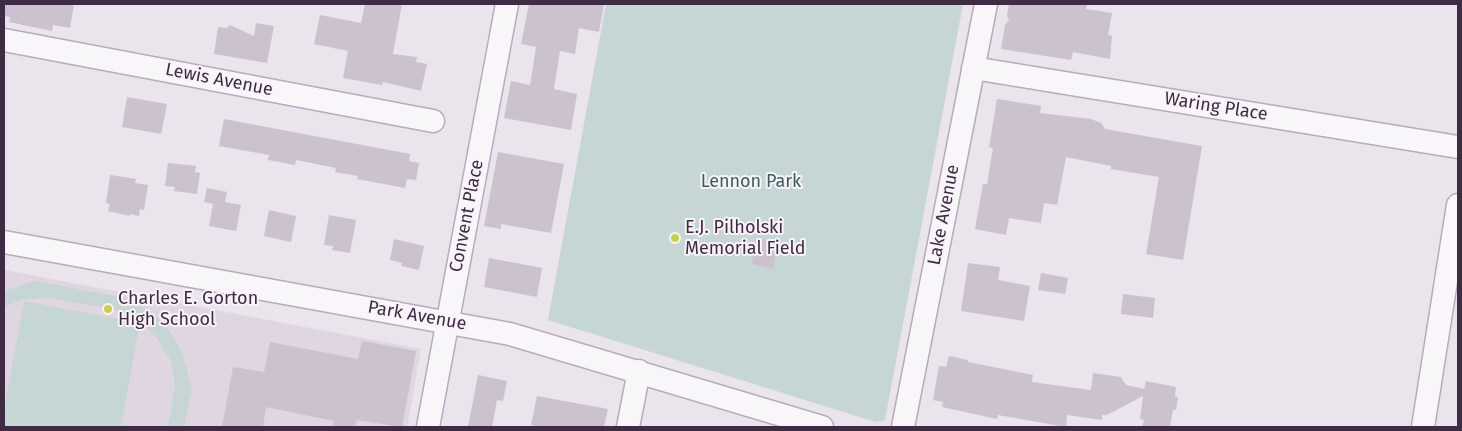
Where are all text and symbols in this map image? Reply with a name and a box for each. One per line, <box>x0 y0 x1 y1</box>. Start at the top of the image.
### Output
street label: Lewis Avenue <box>163 59 275 101</box>
street label: Waring Place <box>1163 88 1269 126</box>
street label: Convent Place <box>445 158 489 274</box>
street label: Lake Avenue <box>924 163 964 267</box>
park label: Lennon Park <box>701 171 801 193</box>
place label: E.J. Pilholski Memorial Field <box>685 217 805 260</box>
marker: E.J. Pilholski Memorial Field <box>669 232 681 244</box>
place label: Charles E. Gorton High School <box>118 288 258 330</box>
street label: Park Avenue <box>366 297 468 335</box>
marker: Charles E. Gorton High School <box>102 303 114 315</box>

